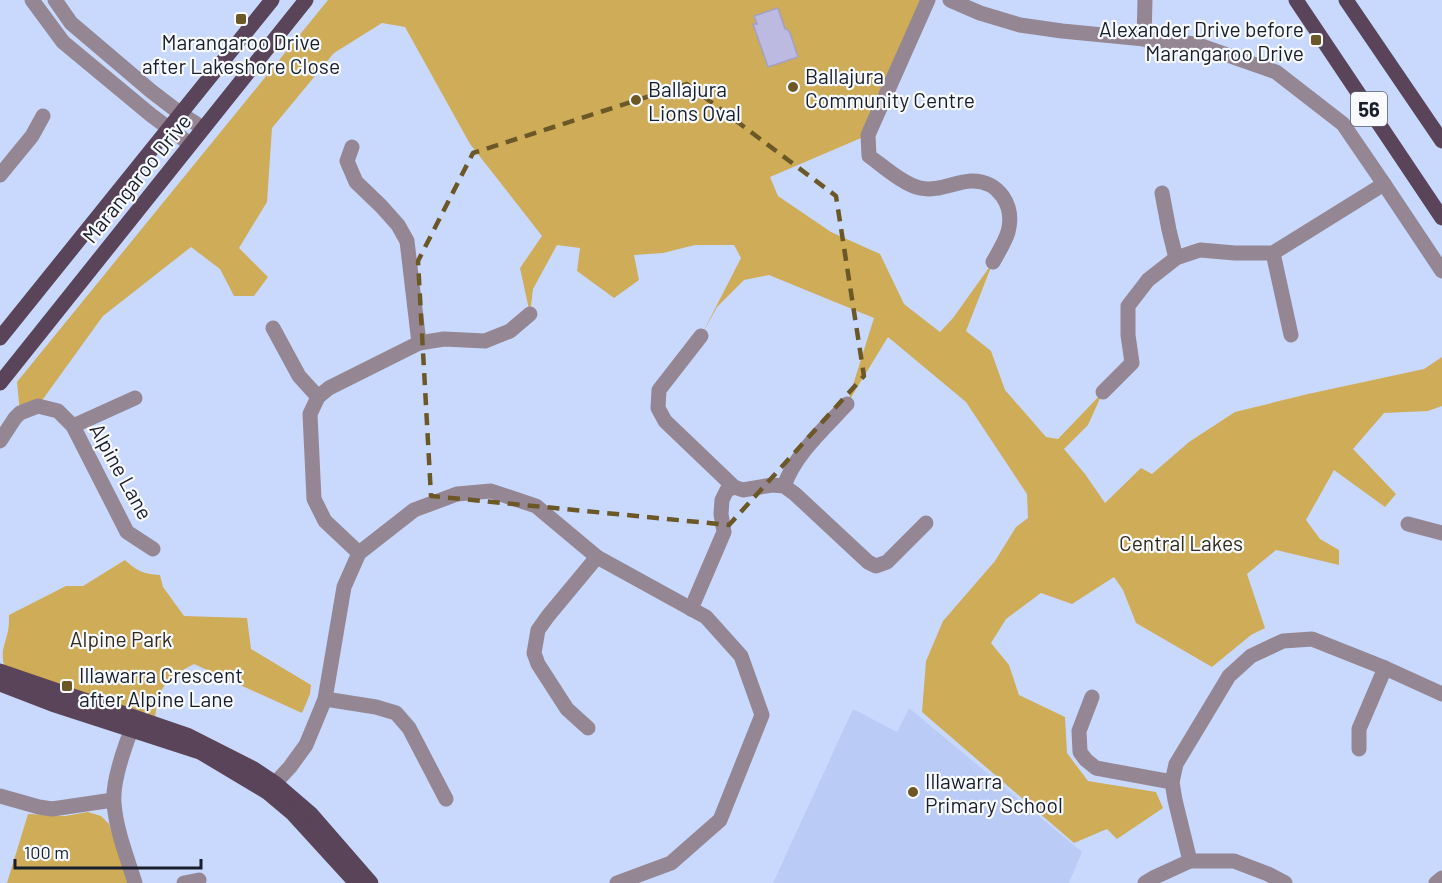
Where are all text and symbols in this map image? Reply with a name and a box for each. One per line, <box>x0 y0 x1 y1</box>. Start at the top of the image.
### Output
marker: Marangaroo Drive after Lakeshore Close <box>234 12 248 26</box>
place label: Alexander Drive before Marangaroo Drive <box>1099 16 1304 65</box>
place label: Marangaroo Drive after Lakeshore Close <box>142 29 340 78</box>
marker: Alexander Drive before Marangaroo Drive <box>1309 33 1323 47</box>
place label: Ballajura Community Centre <box>805 63 975 112</box>
place label: Ballajura Lions Oval <box>648 76 741 125</box>
marker: Ballajura Community Centre <box>786 80 800 94</box>
road number: 56 <box>1351 92 1387 126</box>
marker: Ballajura Lions Oval <box>629 93 643 107</box>
street label: Marangaroo Drive <box>76 108 196 248</box>
street label: Alpine Lane <box>85 419 159 523</box>
park label: Central Lakes <box>1119 530 1243 555</box>
park label: Alpine Park <box>70 626 172 651</box>
place label: Illawarra Crescent after Alpine Lane <box>79 662 243 711</box>
marker: Illawarra Crescent after Alpine Lane <box>60 679 74 693</box>
place label: Illawarra Primary School <box>925 768 1063 817</box>
marker: Illawarra Primary School <box>906 785 920 799</box>
scale bar <box>15 832 201 870</box>
text: 100 m <box>24 841 69 863</box>

